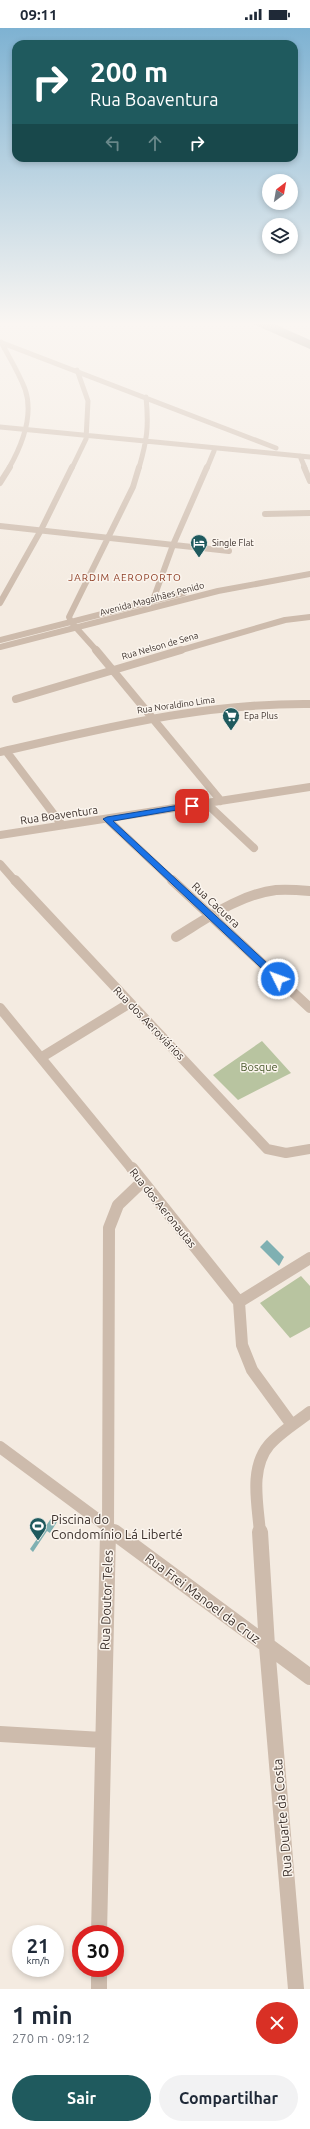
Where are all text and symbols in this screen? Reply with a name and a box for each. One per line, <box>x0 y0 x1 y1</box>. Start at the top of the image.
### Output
text: 09:11 <box>20 6 58 23</box>
icon: right <box>24 56 76 108</box>
text: 200 m <box>90 56 168 87</box>
text: Rua Boaventura <box>90 89 218 109</box>
icon: left <box>102 132 124 154</box>
icon: ahead <box>144 132 166 154</box>
icon: right <box>186 132 208 154</box>
north arrow <box>262 174 298 210</box>
map controls <box>262 174 298 254</box>
button: layers <box>262 218 298 254</box>
hotel icon: Single Flat <box>189 533 209 558</box>
place label: Single Flat <box>212 538 254 548</box>
district label: JARDIM AEROPORTO <box>68 572 182 583</box>
street label: Avenida Magalhães Penido <box>99 580 205 618</box>
street label: Rua Nelson de Sena <box>121 630 199 662</box>
street label: Rua Noraldino Lima <box>136 695 216 715</box>
supermarket icon: Epa Plus <box>221 706 241 731</box>
place label: Epa Plus <box>244 711 278 721</box>
pin <box>175 789 209 823</box>
icon: arrive <box>181 795 203 817</box>
street label: Rua Boaventura <box>19 804 99 826</box>
street label: Rua Cacuera <box>190 880 242 930</box>
position arrow <box>257 958 299 1000</box>
street label: Rua dos Aeroviários <box>111 984 187 1062</box>
park label: Bosque <box>241 1061 277 1073</box>
street label: Rua dos Aeronautas <box>127 1166 199 1250</box>
place label: Piscina do Condomínio Lá Liberté <box>51 1512 183 1541</box>
sports icon: Piscina do Condomínio Lá Liberté <box>28 1516 48 1541</box>
street label: Rua Doutor Teles <box>97 1549 115 1650</box>
street label: Rua Frei Manoel da Cruz <box>143 1550 263 1646</box>
street label: Rua Duarte da Costa <box>270 1758 294 1878</box>
speed limit sign: 30 <box>72 1925 124 1977</box>
text: 21 <box>27 1934 49 1957</box>
text: km/h <box>26 1955 50 1966</box>
text: 1 min <box>12 2002 73 2029</box>
button: close <box>256 2002 298 2044</box>
text: 270 m · 09:12 <box>12 2031 90 2045</box>
button: Sair <box>12 2075 151 2121</box>
button: Compartilhar <box>159 2075 298 2121</box>

